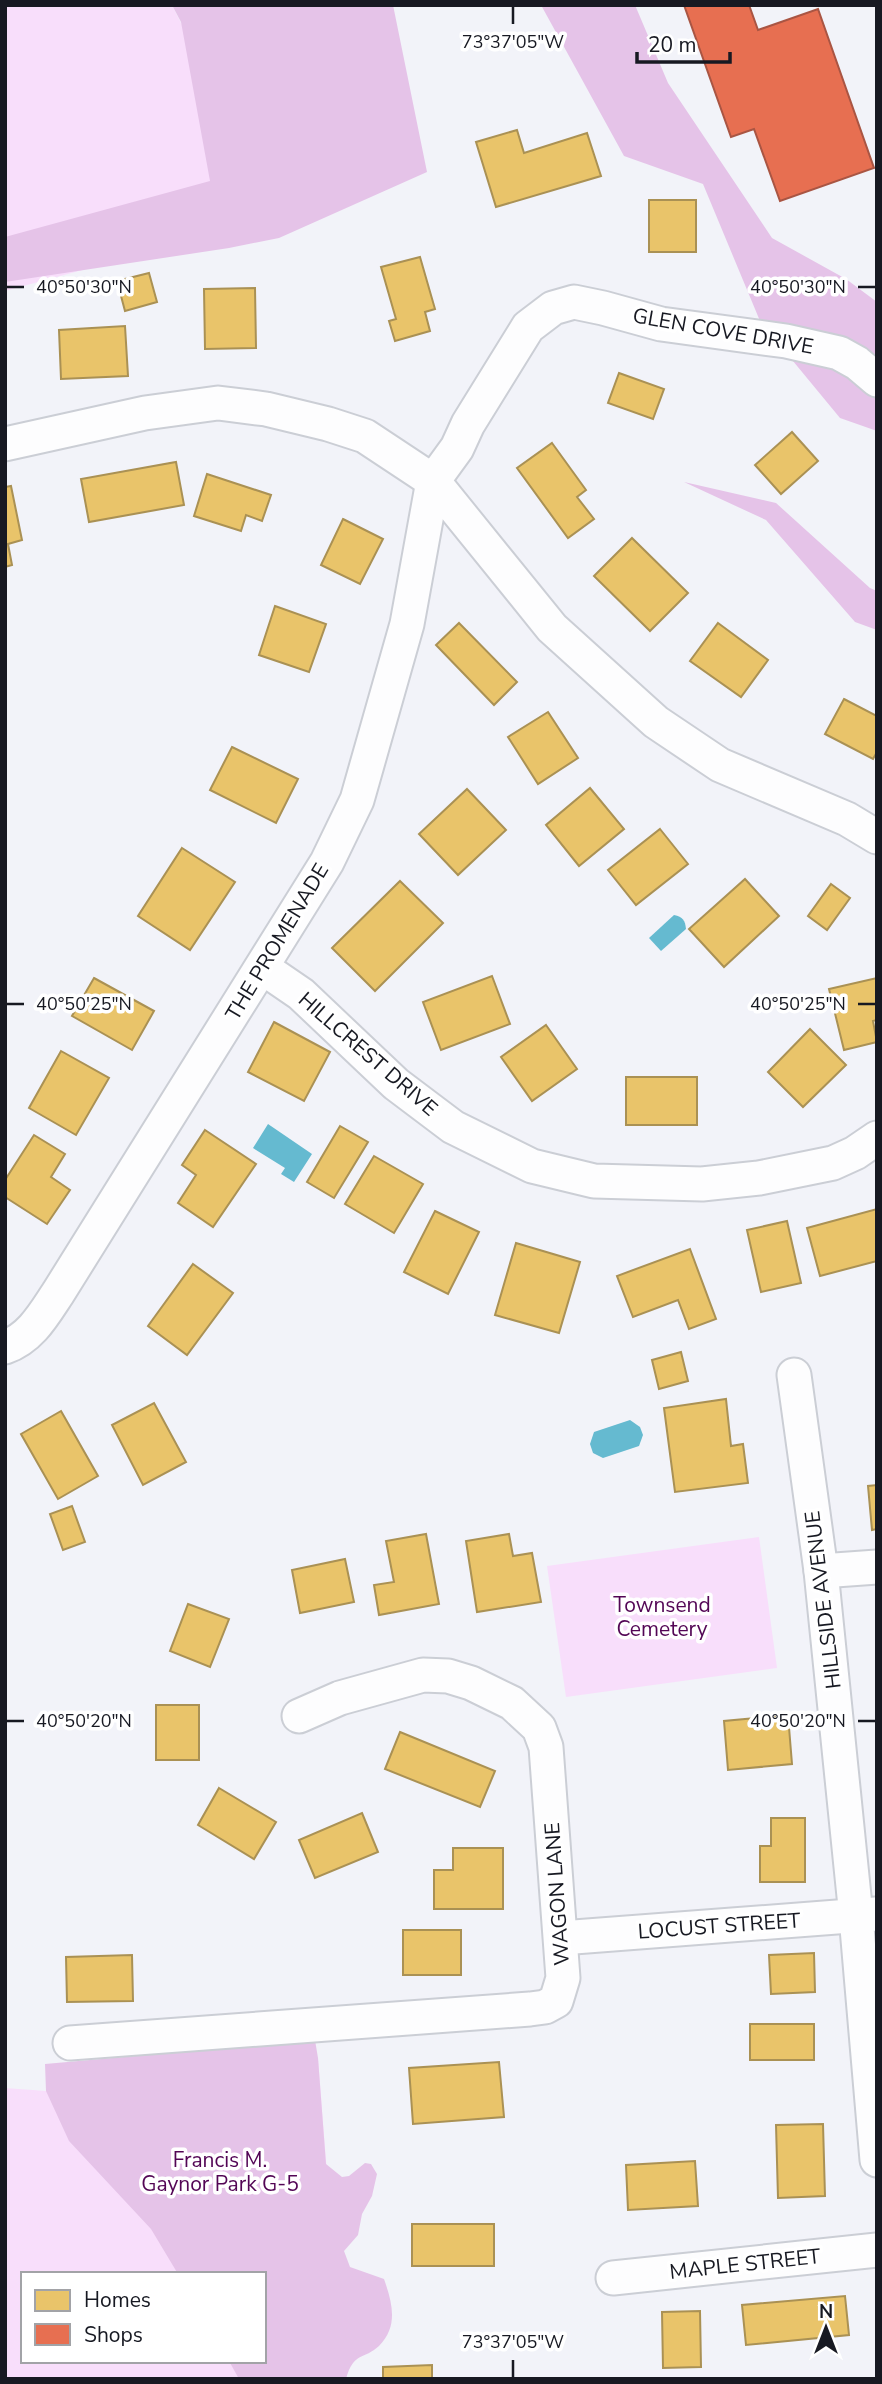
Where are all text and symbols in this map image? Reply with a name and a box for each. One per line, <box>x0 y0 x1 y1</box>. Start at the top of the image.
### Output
scale bar <box>637 21 730 65</box>
text: 73°37'05"W <box>462 30 564 54</box>
text: 20 m <box>648 31 697 59</box>
text: 40°50'30"N <box>36 275 132 299</box>
text: 40°50'30"N <box>750 275 846 299</box>
street label: GLEN COVE DRIVE <box>630 301 816 361</box>
street label: THE PROMENADE <box>219 858 335 1026</box>
street label: HILLCREST DRIVE <box>292 986 444 1122</box>
text: 40°50'25"N <box>36 992 132 1016</box>
text: 40°50'25"N <box>750 992 846 1016</box>
street label: HILLSIDE AVENUE <box>798 1509 848 1691</box>
park label: Townsend Cemetery <box>613 1591 711 1643</box>
text: 40°50'20"N <box>36 1709 132 1733</box>
text: 40°50'20"N <box>750 1709 846 1733</box>
street label: WAGON LANE <box>538 1822 576 1966</box>
street label: LOCUST STREET <box>637 1906 802 1946</box>
park label: Francis M. Gaynor Park G-5 <box>141 2146 299 2198</box>
street label: MAPLE STREET <box>668 2242 822 2286</box>
legend <box>21 2272 266 2363</box>
text: Homes <box>84 2286 151 2314</box>
north arrow <box>791 2293 861 2363</box>
text: N <box>819 2299 833 2325</box>
text: Shops <box>84 2321 143 2349</box>
text: 73°37'05"W <box>462 2330 564 2354</box>

